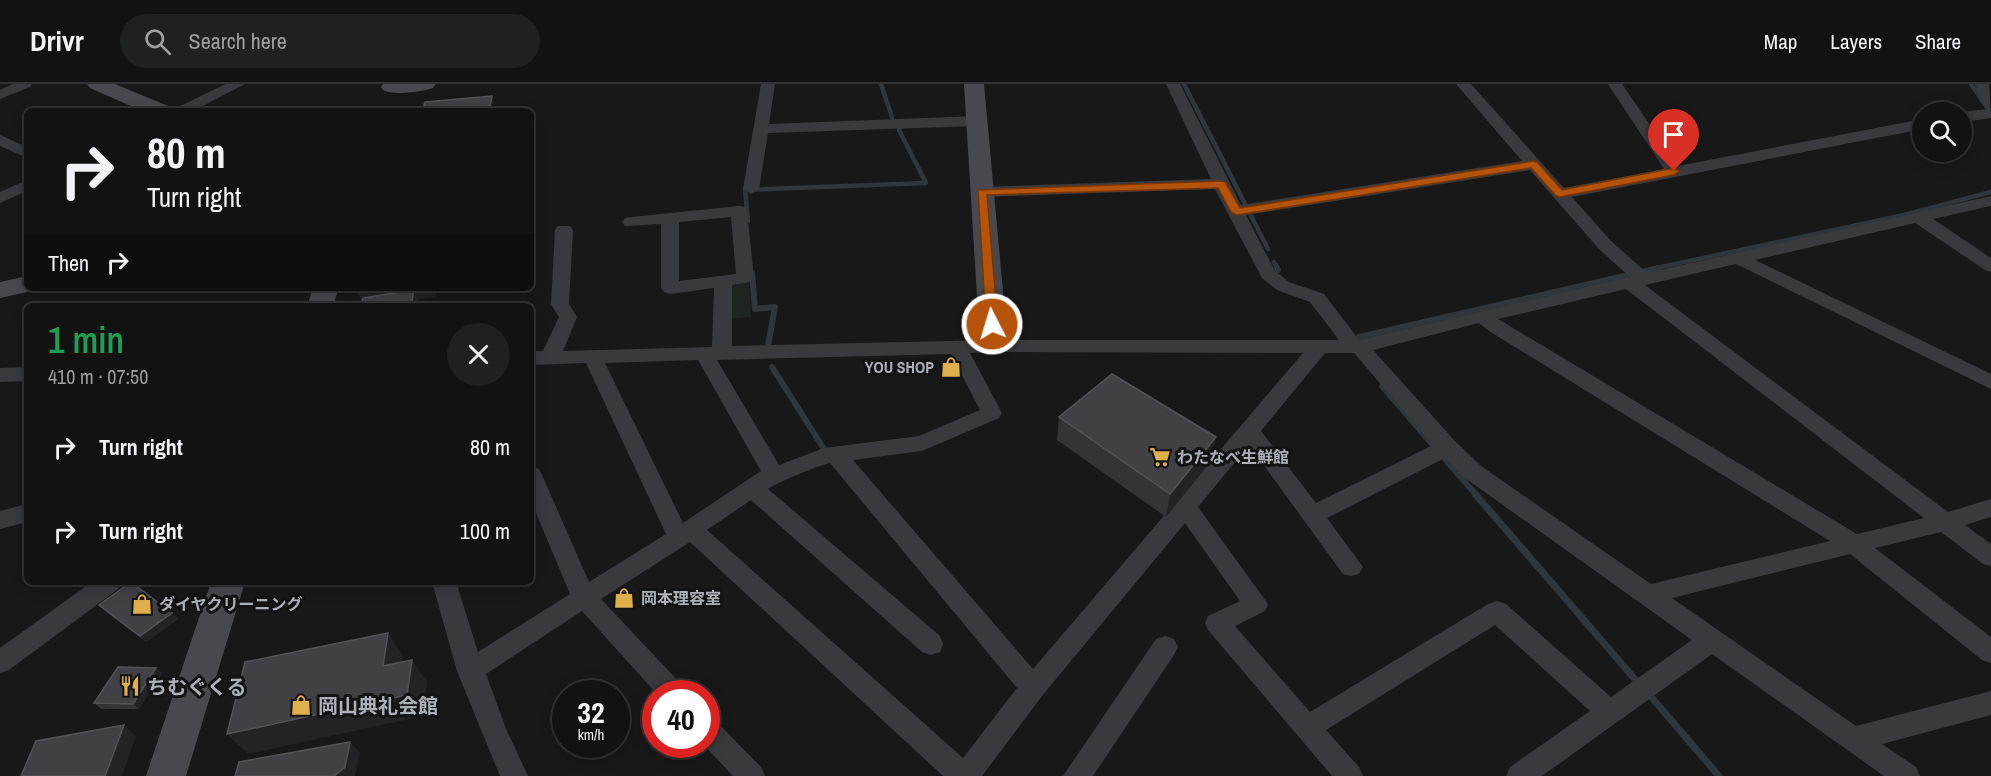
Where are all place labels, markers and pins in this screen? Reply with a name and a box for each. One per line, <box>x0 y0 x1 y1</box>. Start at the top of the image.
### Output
pin <box>1648 109 1699 171</box>
shop icon: YOU SHOP <box>939 355 963 379</box>
place label: YOU SHOP <box>865 356 934 378</box>
supermarket icon: わたなべ生鮮館 <box>1148 445 1172 469</box>
place label: わたなべ生鮮館 <box>1177 446 1289 468</box>
shop icon: 岡本理容室 <box>612 586 636 610</box>
place label: 岡本理容室 <box>641 587 721 609</box>
shop icon: ダイヤクリーニング <box>130 592 154 616</box>
place label: ダイヤクリーニング <box>159 593 303 615</box>
place label: ちむぐくる <box>147 673 247 700</box>
restaurant icon: ちむぐくる <box>118 674 142 698</box>
place label: 岡山典礼会館 <box>318 692 438 719</box>
shop icon: 岡山典礼会館 <box>289 693 313 717</box>

